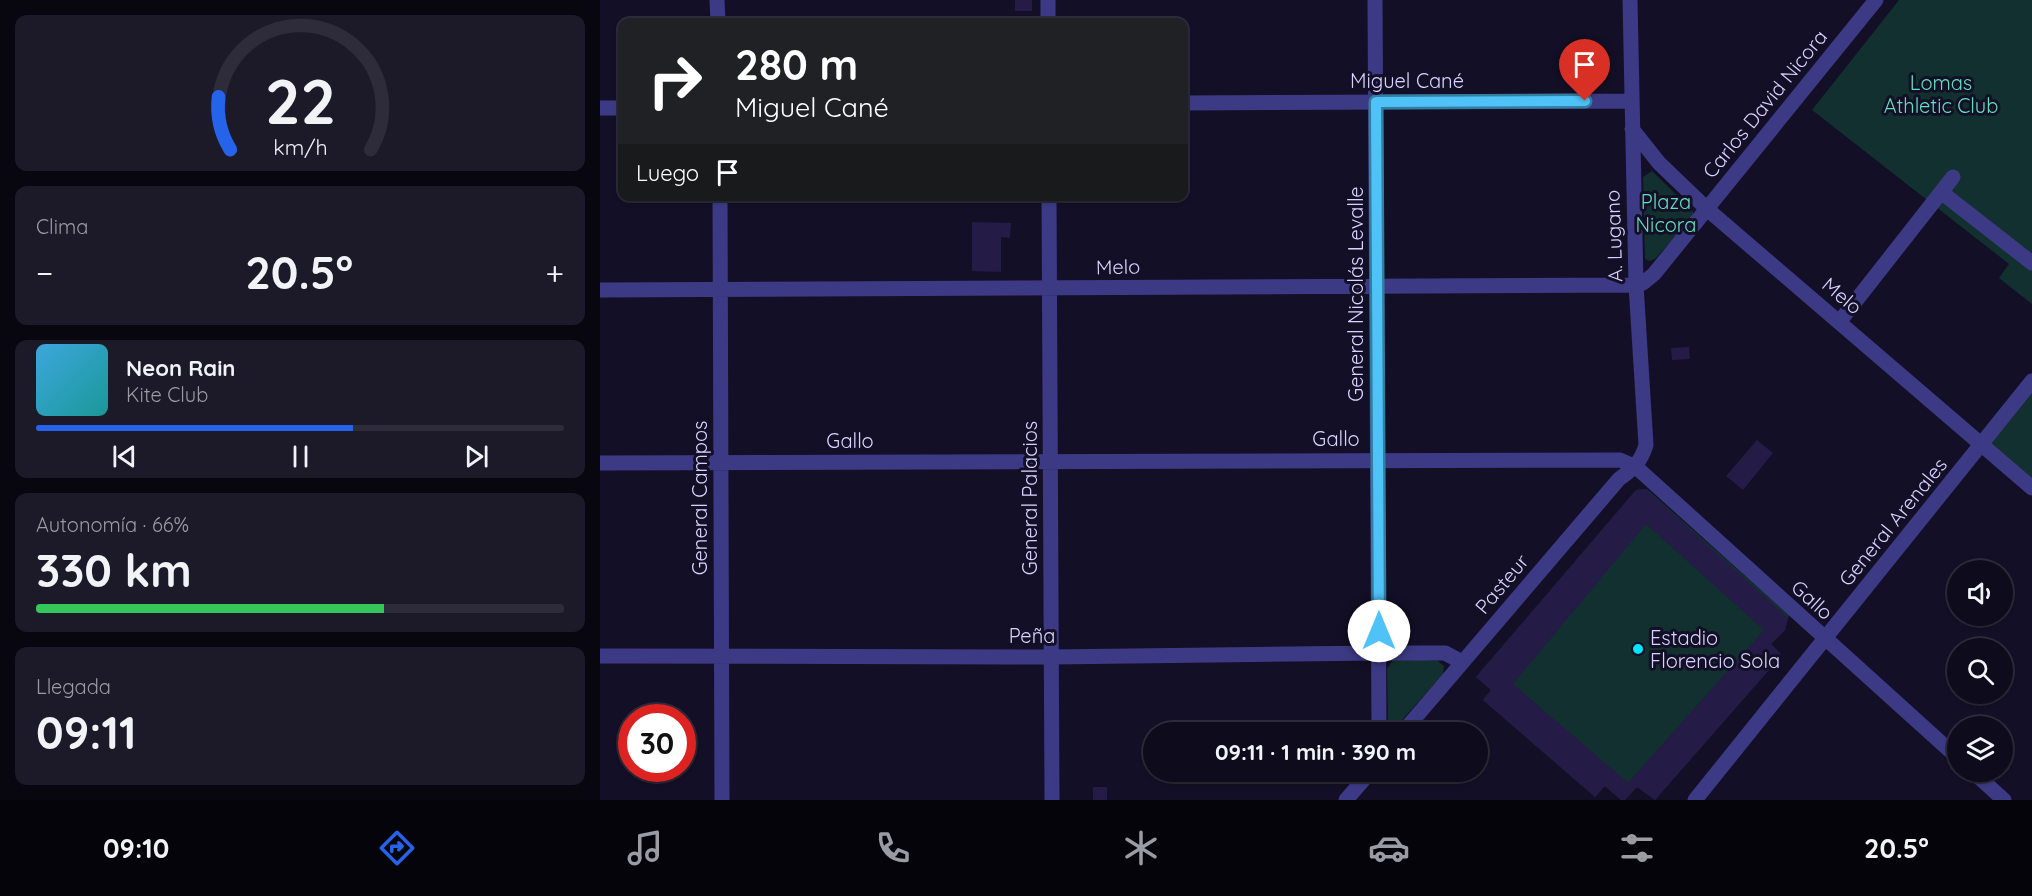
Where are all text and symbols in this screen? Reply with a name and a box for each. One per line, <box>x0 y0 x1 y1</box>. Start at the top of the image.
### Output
street label: Carlos David Nicora <box>1697 24 1832 183</box>
text: 280 m <box>735 38 858 91</box>
pin <box>1559 39 1610 101</box>
icon: right <box>636 42 714 120</box>
icon: arrive <box>1568 48 1601 81</box>
text: 22 <box>264 62 336 140</box>
street label: Miguel Cané <box>1350 68 1464 93</box>
park label: Lomas Athletic Club <box>1884 70 1998 118</box>
text: Miguel Cané <box>735 90 889 124</box>
text: km/h <box>273 134 327 160</box>
icon: arrive <box>711 156 744 189</box>
text: Luego <box>636 159 699 187</box>
street label: General Nicolás Levalle <box>1343 186 1368 402</box>
park label: Plaza Nicora <box>1636 189 1696 237</box>
street label: A. Lugano <box>1599 190 1628 282</box>
text: Clima <box>36 214 88 239</box>
text: 20.5° <box>245 244 353 300</box>
text: − <box>36 252 53 293</box>
text: + <box>545 252 564 293</box>
street label: Melo <box>1096 254 1140 279</box>
street label: Melo <box>1817 272 1867 319</box>
text: Neon Rain <box>126 354 235 382</box>
text: Kite Club <box>126 382 208 407</box>
street label: General Campos <box>687 421 712 575</box>
street label: General Palacios <box>1017 421 1042 575</box>
street label: Gallo <box>1312 426 1360 451</box>
street label: Gallo <box>826 428 874 453</box>
icon: previous <box>108 440 141 473</box>
icon: pause <box>284 440 317 473</box>
icon: next <box>460 440 493 473</box>
street label: General Arenales <box>1833 452 1952 591</box>
text: Autonomía · 66% <box>36 512 189 537</box>
text: 330 km <box>36 542 192 598</box>
street label: Pasteur <box>1469 548 1534 619</box>
map controls <box>1947 560 2013 782</box>
button: sound <box>1947 560 2013 626</box>
street label: Gallo <box>1786 574 1838 625</box>
position arrow <box>1347 599 1411 663</box>
street label: Peña <box>1009 623 1055 648</box>
place label: Estadio Florencio Sola <box>1650 625 1780 673</box>
button: search <box>1947 638 2013 704</box>
marker: Estadio Florencio Sola <box>1631 642 1645 656</box>
text: Llegada <box>36 674 111 699</box>
text: 09:11 <box>36 704 137 760</box>
speed limit sign: 30 <box>618 704 696 782</box>
button: layers <box>1947 716 2013 782</box>
text: 09:11 · 1 min · 390 m <box>1215 738 1416 766</box>
icon: directions <box>376 827 418 869</box>
icon: music <box>624 827 666 869</box>
icon: phone <box>872 827 914 869</box>
icon: climate <box>1120 827 1162 869</box>
icon: car <box>1368 827 1410 869</box>
icon: filters <box>1616 827 1658 869</box>
text: 09:10 <box>103 831 169 865</box>
text: 20.5° <box>1864 831 1929 865</box>

